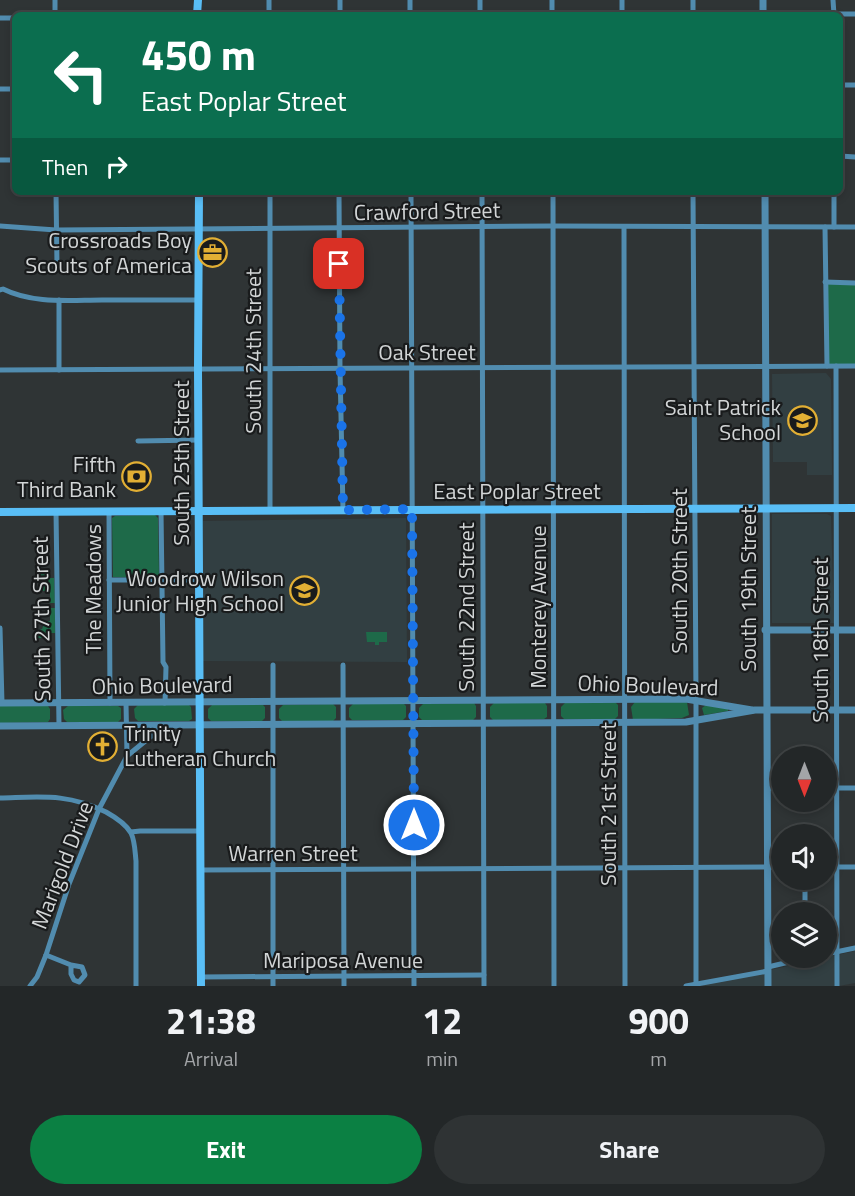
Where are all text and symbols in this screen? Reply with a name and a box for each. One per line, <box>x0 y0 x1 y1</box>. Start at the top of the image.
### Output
text: 450 m <box>141 22 256 86</box>
icon: left <box>42 36 120 114</box>
text: East Poplar Street <box>141 80 346 121</box>
text: Then <box>42 150 88 184</box>
icon: right <box>100 150 133 183</box>
street label: Crawford Street <box>353 193 501 229</box>
place label: Crossroads Boy Scouts of America <box>25 223 192 282</box>
office icon: Crossroads Boy Scouts of America <box>197 237 229 269</box>
pin <box>313 238 364 289</box>
icon: arrive <box>322 247 355 280</box>
street label: South 24th Street <box>236 268 270 434</box>
street label: Oak Street <box>378 335 476 369</box>
street label: South 25th Street <box>164 380 198 546</box>
place label: Saint Patrick School <box>665 390 781 449</box>
school or university icon: Saint Patrick School <box>786 404 818 436</box>
place label: Fifth Third Bank <box>17 447 116 506</box>
bank icon: Fifth Third Bank <box>121 461 153 493</box>
street label: East Poplar Street <box>433 474 601 508</box>
street label: South 20th Street <box>662 488 696 654</box>
street label: South 19th Street <box>731 506 765 672</box>
street label: South 22nd Street <box>449 522 483 692</box>
street label: The Meadows <box>76 524 110 654</box>
street label: Monterey Avenue <box>521 525 555 689</box>
street label: South 27th Street <box>23 536 59 702</box>
street label: South 18th Street <box>803 557 837 723</box>
place label: Woodrow Wilson Junior High School <box>116 561 284 620</box>
school or university icon: Woodrow Wilson Junior High School <box>289 575 321 607</box>
street label: Ohio Boulevard <box>577 666 719 704</box>
street label: Ohio Boulevard <box>91 667 233 703</box>
place label: Trinity Lutheran Church <box>124 716 276 775</box>
street label: South 21st Street <box>591 722 625 886</box>
church icon: Trinity Lutheran Church <box>87 730 119 762</box>
north arrow <box>771 746 837 812</box>
map controls <box>771 746 837 968</box>
position arrow <box>382 793 446 857</box>
street label: Marigold Drive <box>22 796 102 934</box>
button: sound <box>771 824 837 890</box>
street label: Warren Street <box>228 836 358 870</box>
button: layers <box>771 902 837 968</box>
street label: Mariposa Avenue <box>263 943 423 977</box>
text: 21:38 <box>166 993 256 1048</box>
text: 12 <box>422 993 462 1048</box>
text: 900 <box>628 993 689 1048</box>
text: Arrival <box>184 1043 238 1074</box>
text: min <box>426 1043 458 1074</box>
text: m <box>650 1043 667 1074</box>
button: Exit <box>30 1115 422 1184</box>
button: Share <box>434 1115 825 1184</box>

